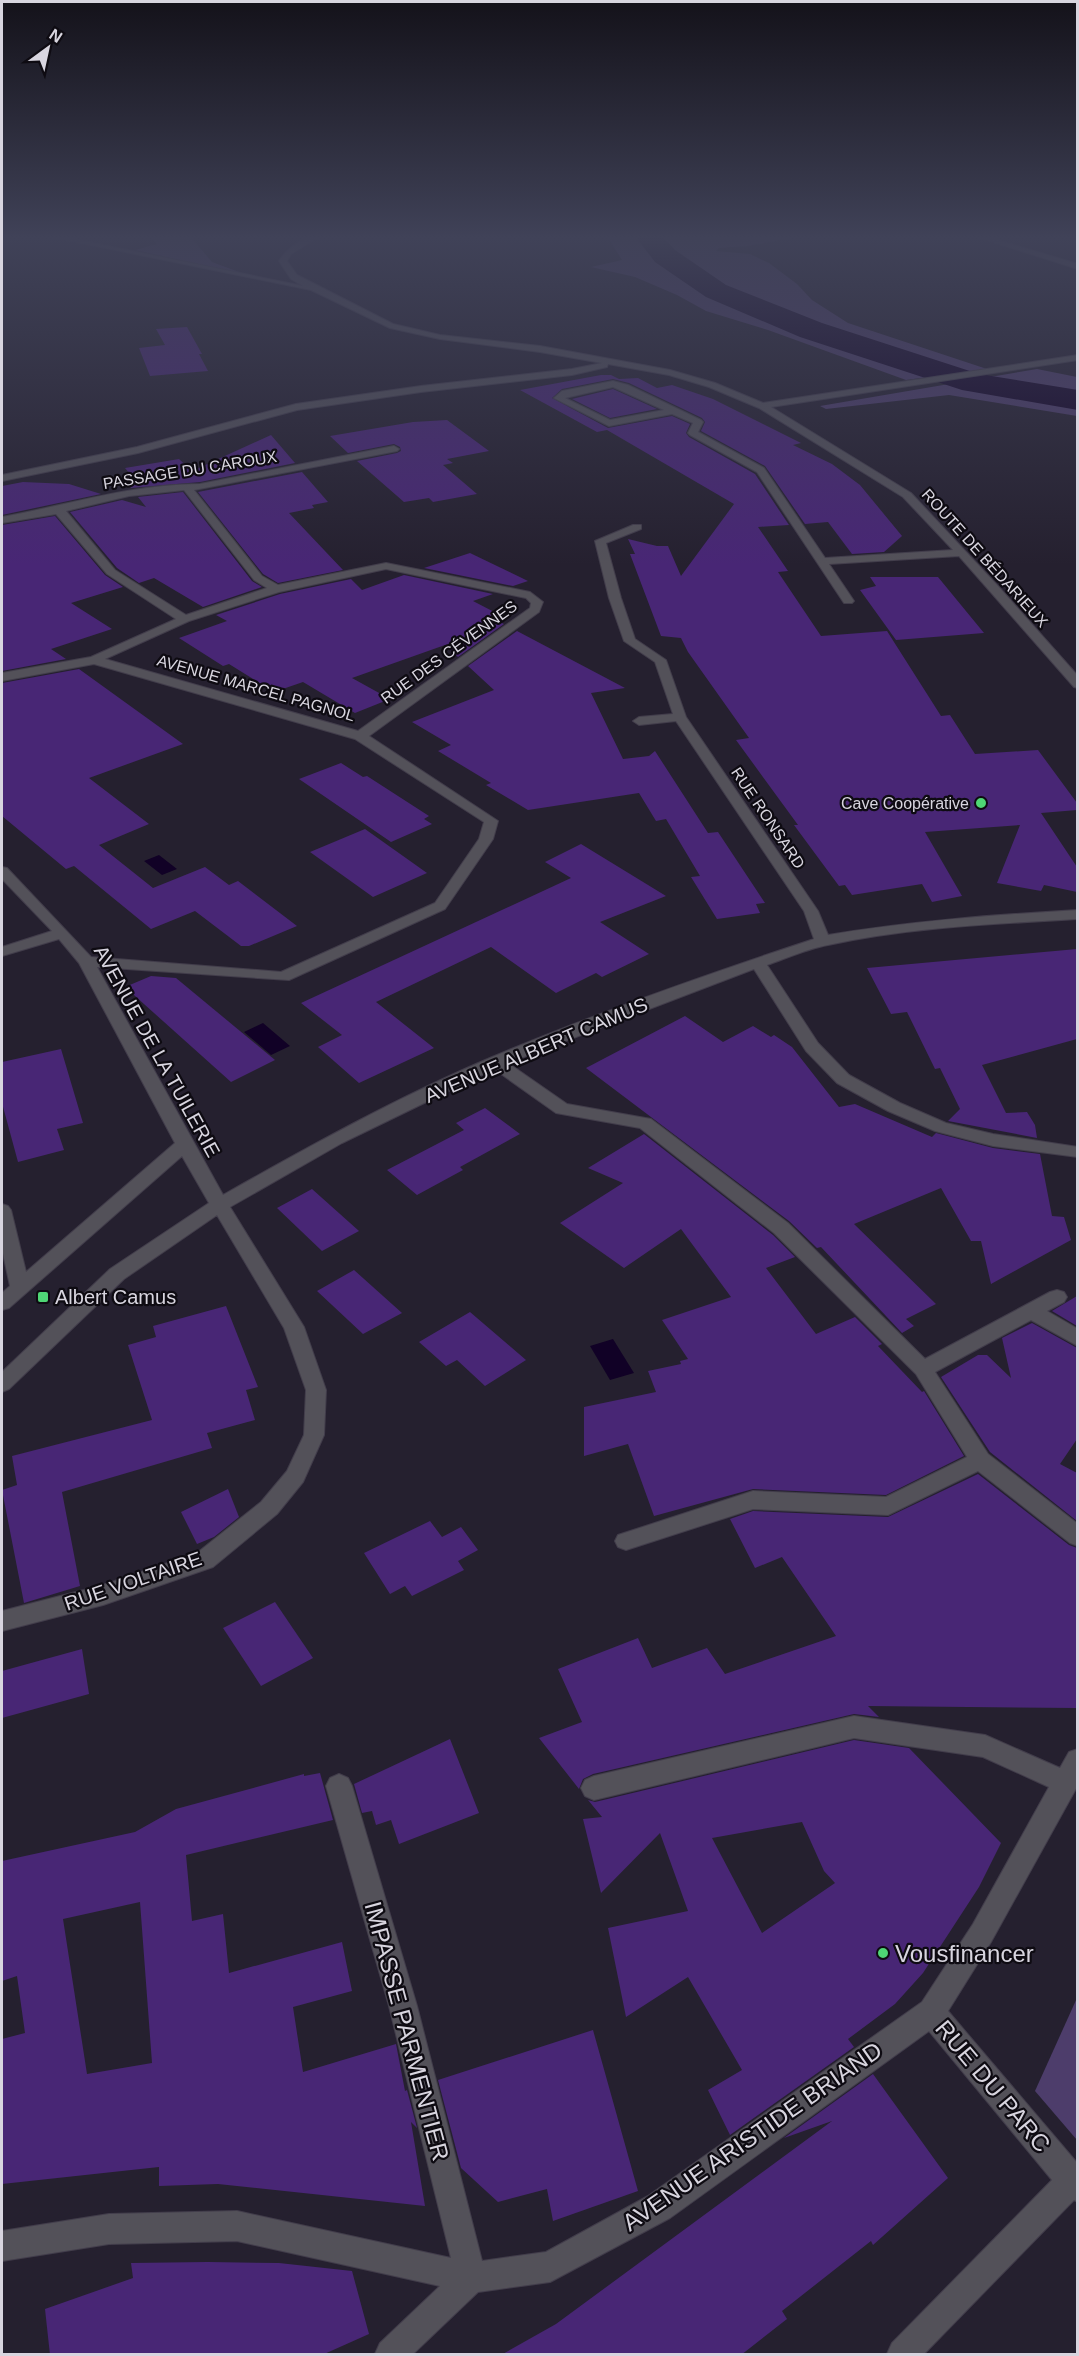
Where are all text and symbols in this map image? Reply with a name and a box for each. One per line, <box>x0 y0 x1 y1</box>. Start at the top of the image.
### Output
north arrow <box>18 18 78 78</box>
text: N <box>46 26 65 46</box>
street label: PASSAGE DU CAROUX <box>102 448 278 492</box>
street label: ROUTE DE BÉDARIEUX <box>919 485 1052 631</box>
street label: RUE DES CÉVENNES <box>377 596 520 707</box>
street label: AVENUE MARCEL PAGNOL <box>155 652 357 724</box>
street label: RUE RONSARD <box>728 764 808 872</box>
place label: Cave Coopérative <box>841 795 969 812</box>
marker: Cave Coopérative <box>974 796 988 810</box>
street label: AVENUE DE LA TUILERIE <box>90 941 224 1161</box>
street label: AVENUE ALBERT CAMUS <box>421 993 651 1107</box>
place label: Albert Camus <box>55 1286 176 1308</box>
marker: Albert Camus <box>36 1290 50 1304</box>
street label: RUE VOLTAIRE <box>61 1547 205 1615</box>
street label: IMPASSE PARMENTIER <box>359 1898 455 2164</box>
place label: Vousfinancer <box>895 1940 1034 1967</box>
marker: Vousfinancer <box>876 1946 890 1960</box>
street label: RUE DU PARC <box>930 2015 1056 2157</box>
street label: AVENUE ARISTIDE BRIAND <box>617 2036 887 2236</box>

